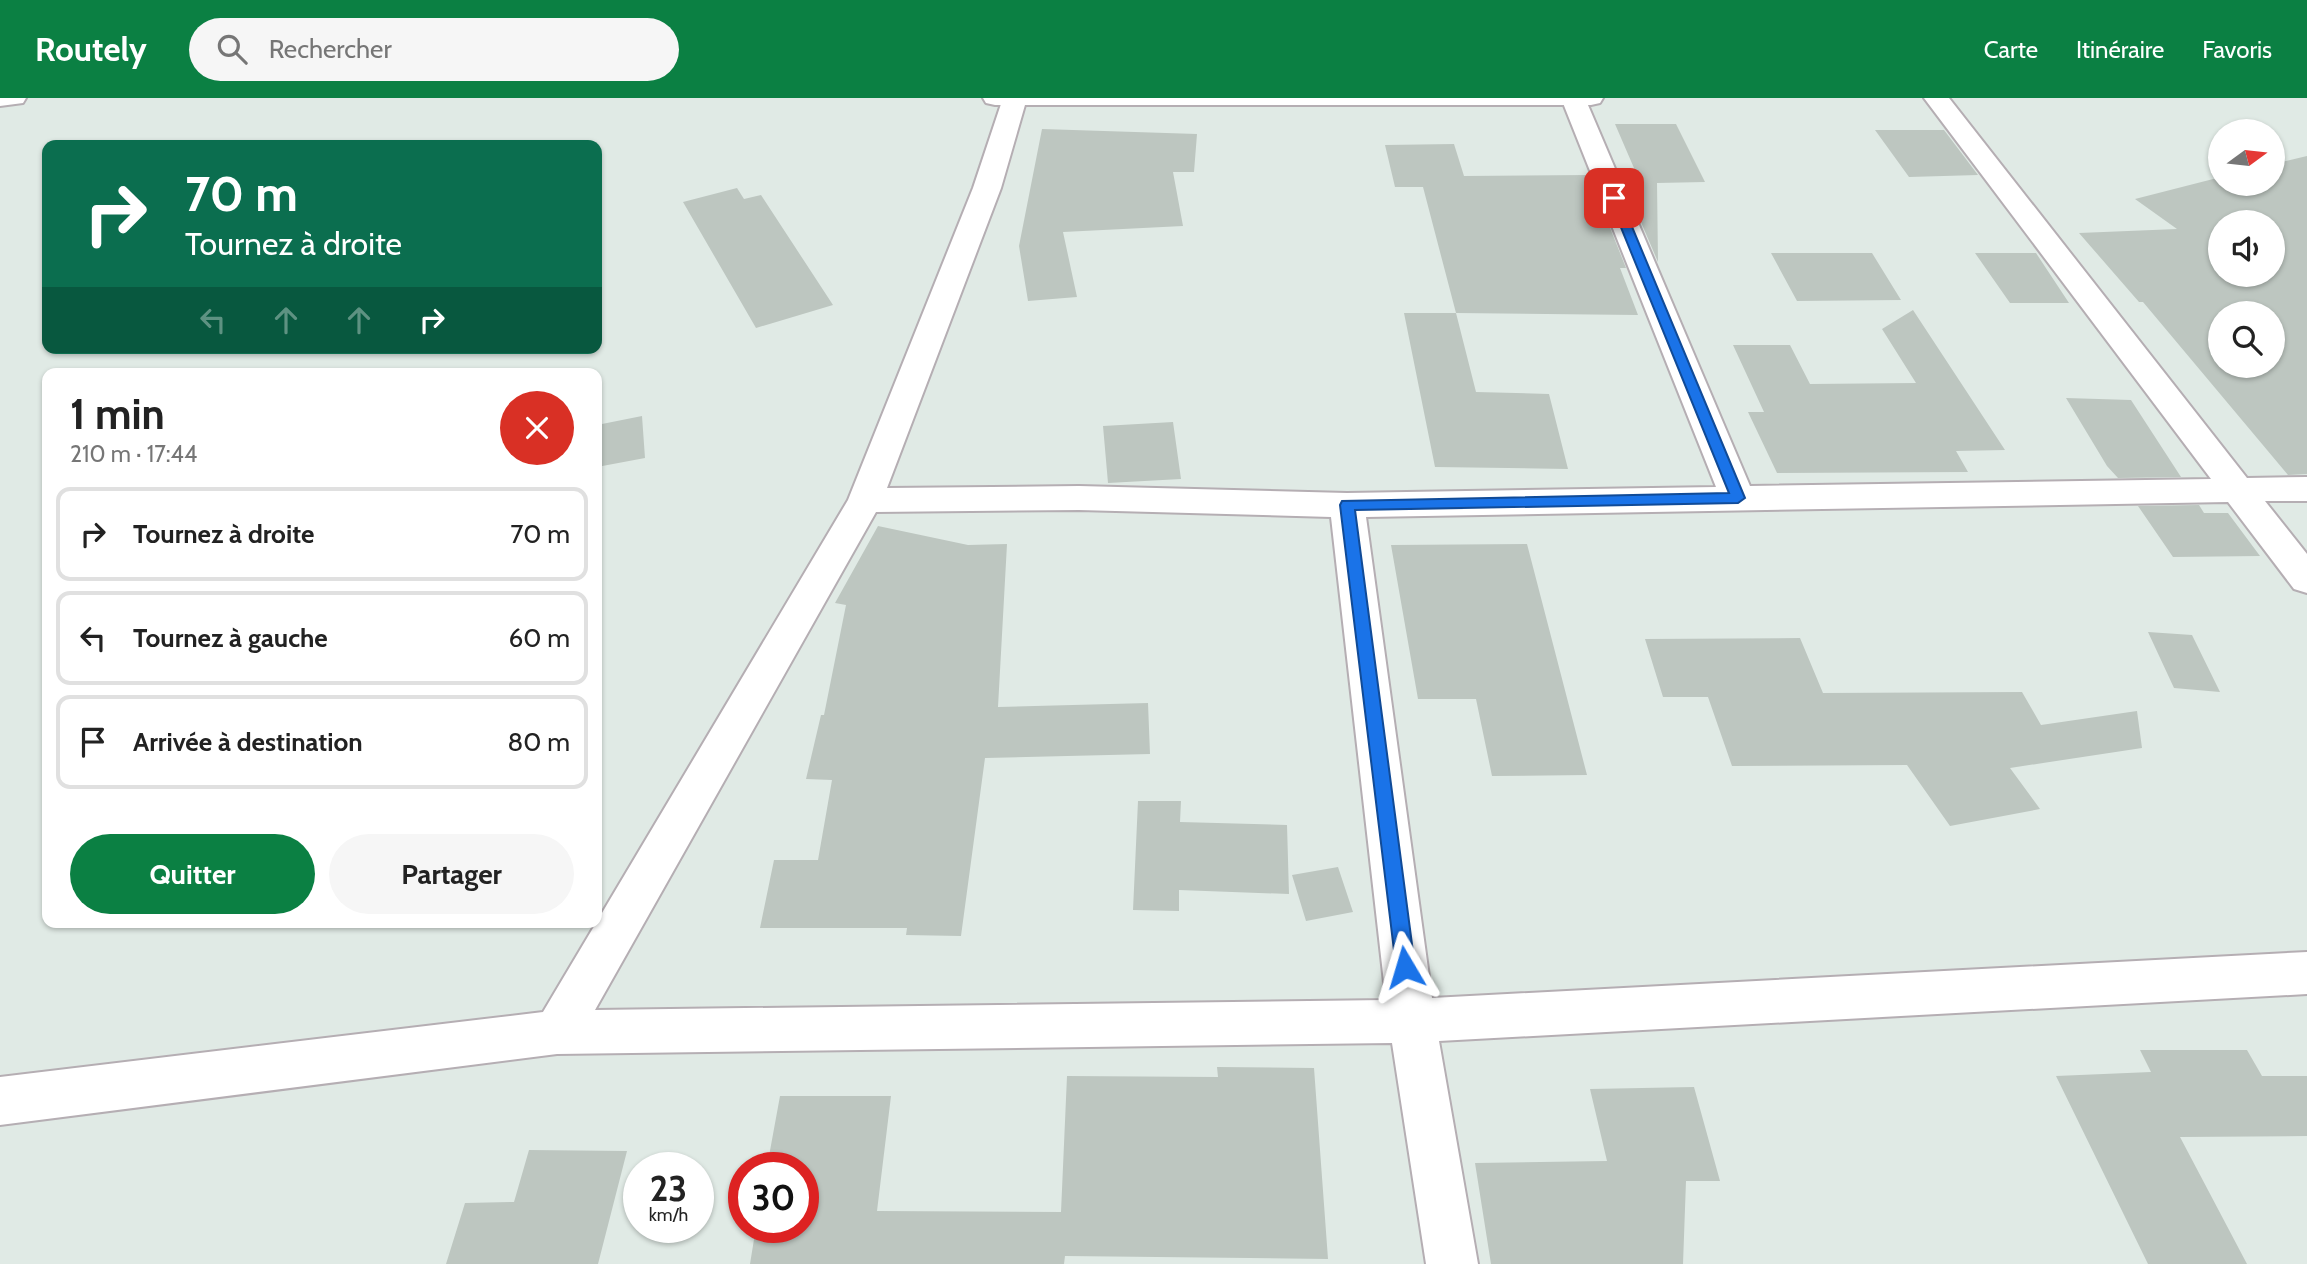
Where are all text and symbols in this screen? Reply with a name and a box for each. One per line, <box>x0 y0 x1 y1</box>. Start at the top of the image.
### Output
search box <box>189 18 679 81</box>
text: Routely <box>35 29 147 69</box>
icon: search <box>213 30 251 68</box>
text: Rechercher <box>269 33 392 65</box>
text: Carte <box>1984 35 2038 64</box>
text: Itinéraire <box>2076 35 2164 64</box>
text: Favoris <box>2202 35 2272 64</box>
north arrow <box>2208 119 2286 196</box>
map controls <box>2208 119 2285 378</box>
text: 70 m <box>185 164 298 223</box>
icon: right <box>70 168 161 259</box>
pin <box>1584 168 1644 228</box>
icon: arrive <box>1595 179 1633 217</box>
button: sound <box>2208 210 2285 287</box>
text: Tournez à droite <box>185 224 402 263</box>
icon: left <box>194 301 232 339</box>
icon: ahead <box>267 301 305 339</box>
icon: ahead <box>340 301 378 339</box>
icon: right <box>413 301 451 339</box>
button: search <box>2208 301 2285 378</box>
text: 1 min <box>70 388 165 440</box>
button: close <box>500 391 574 465</box>
text: 210 m · 17:44 <box>70 440 197 468</box>
icon: right <box>74 515 112 553</box>
text: Tournez à droite <box>133 518 315 550</box>
text: 70 m <box>510 518 570 550</box>
icon: left <box>74 619 112 657</box>
text: Tournez à gauche <box>133 622 328 654</box>
text: 60 m <box>508 622 570 654</box>
icon: arrive <box>74 723 112 761</box>
text: Arrivée à destination <box>133 726 363 758</box>
text: 80 m <box>507 726 570 758</box>
button: Quitter <box>70 834 315 914</box>
button: Partager <box>329 834 574 914</box>
position arrow <box>1368 930 1442 1004</box>
speed limit sign: 30 <box>728 1152 819 1243</box>
text: 23 <box>650 1167 687 1210</box>
text: km/h <box>649 1204 688 1226</box>

